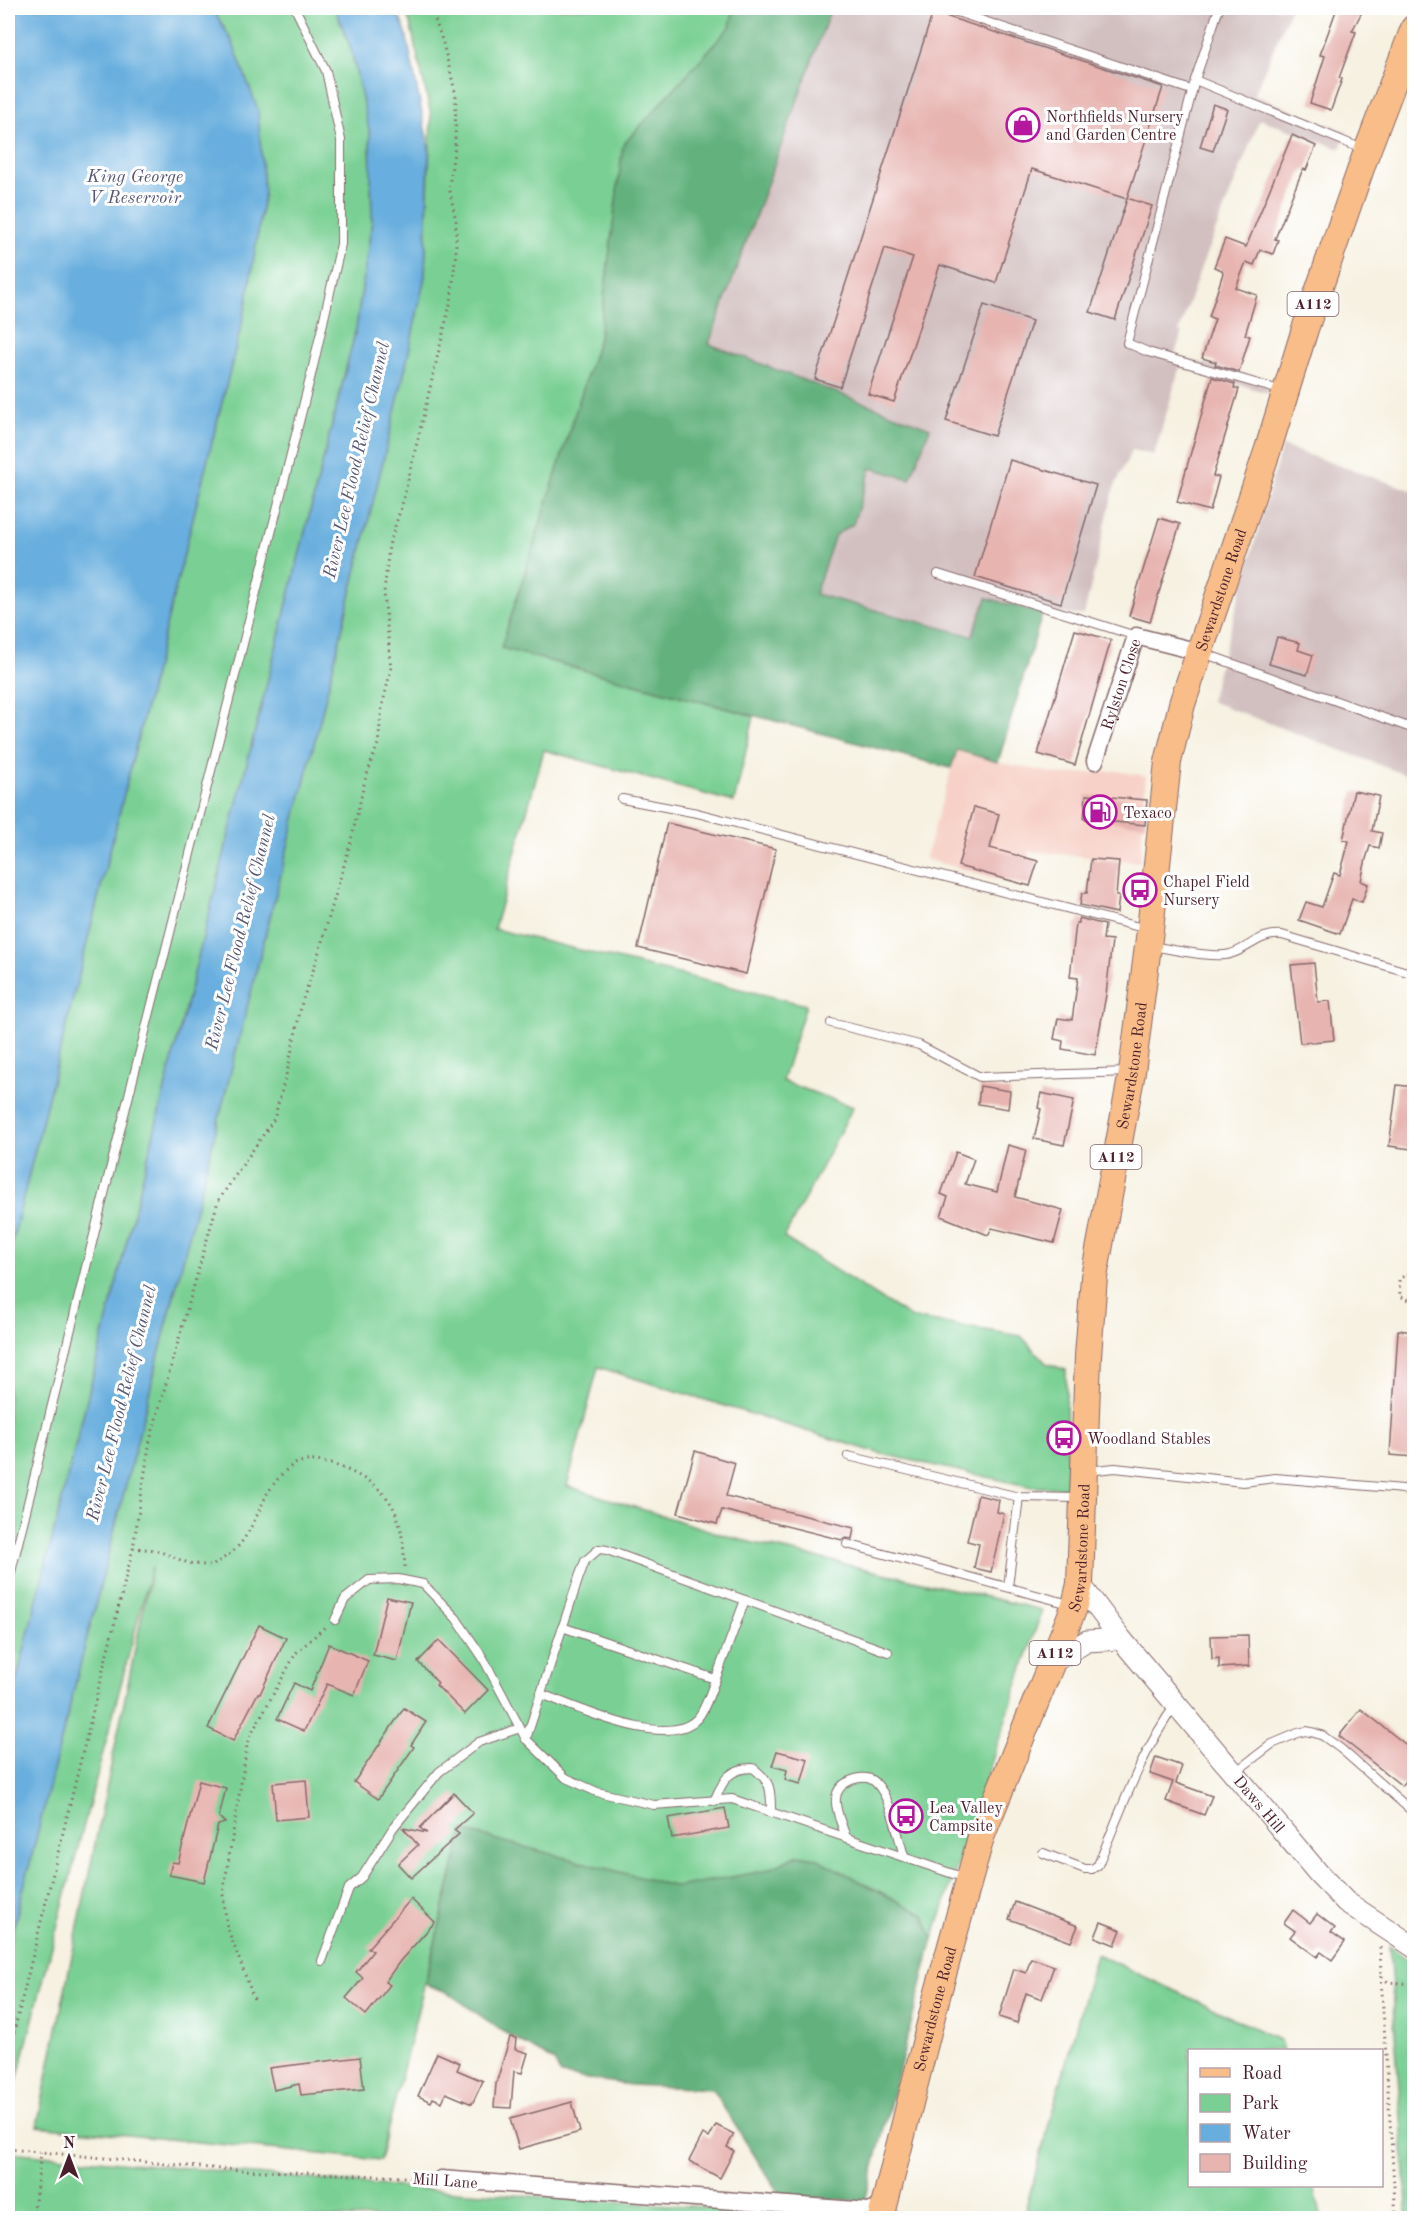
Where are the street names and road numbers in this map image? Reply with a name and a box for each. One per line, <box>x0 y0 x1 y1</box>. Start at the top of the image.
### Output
road number: A112 <box>1288 292 1338 316</box>
street label: Sewardstone Road <box>1194 527 1251 654</box>
street label: Rylston Close <box>1100 637 1145 732</box>
street label: Sewardstone Road <box>1116 1001 1151 1131</box>
road number: A112 <box>1090 1145 1142 1169</box>
street label: Sewardstone Road <box>1067 1483 1094 1615</box>
road number: A112 <box>1030 1641 1080 1665</box>
street label: Daws Hill <box>1230 1773 1287 1837</box>
street label: Sewardstone Road <box>912 1945 960 2073</box>
street label: Mill Lane <box>412 2172 478 2192</box>

